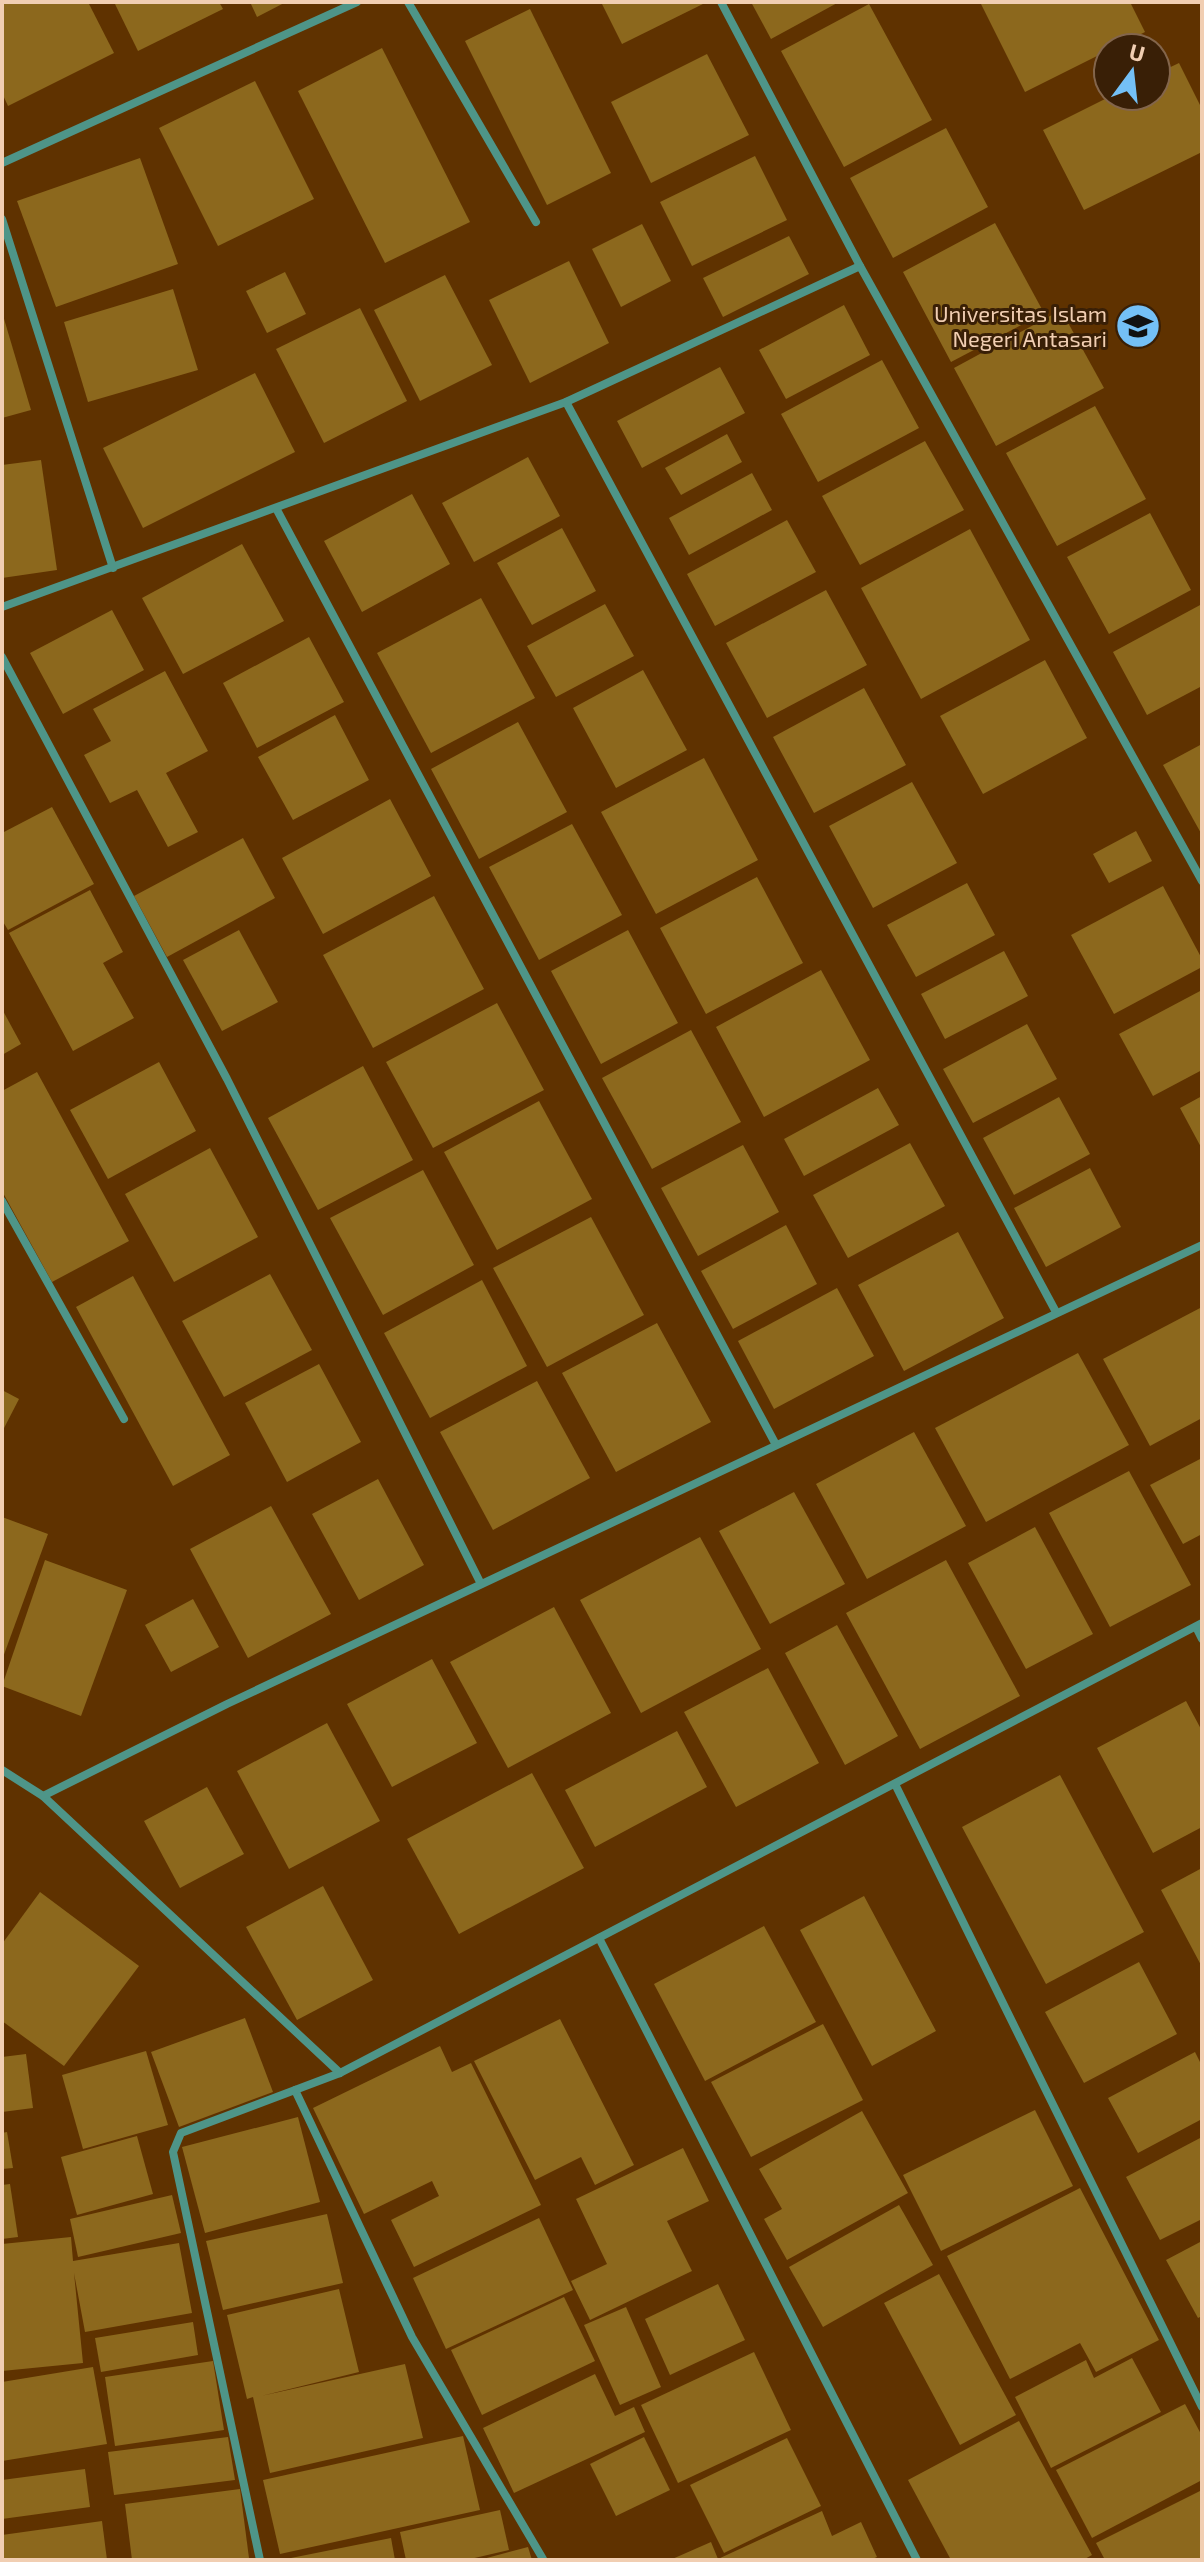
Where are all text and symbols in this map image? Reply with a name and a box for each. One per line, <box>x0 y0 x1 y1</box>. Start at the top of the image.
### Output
north arrow <box>1092 32 1172 112</box>
text: U <box>1127 37 1148 66</box>
place label: Universitas Islam Negeri Antasari <box>934 300 1107 351</box>
school or university icon: Universitas Islam Negeri Antasari <box>1114 302 1162 350</box>

